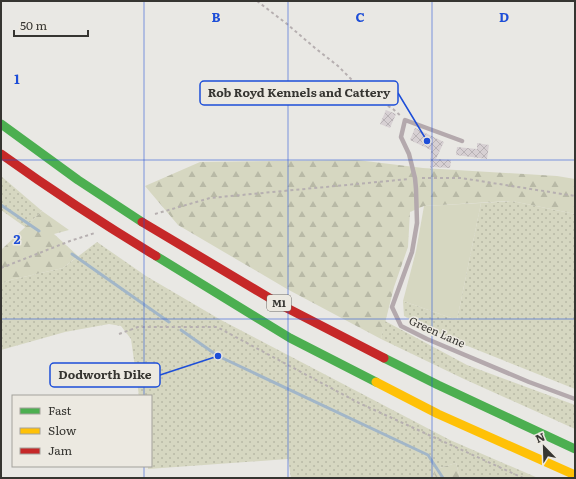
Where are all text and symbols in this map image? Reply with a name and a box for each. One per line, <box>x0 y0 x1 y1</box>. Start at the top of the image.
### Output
text: B <box>212 7 221 26</box>
text: C <box>355 7 365 26</box>
text: D <box>499 7 509 26</box>
scale bar <box>14 12 88 38</box>
text: 50 m <box>20 16 47 34</box>
text: 1 <box>14 69 20 88</box>
callout: Rob Royd Kennels and Cattery <box>200 81 398 105</box>
text: Rob Royd Kennels and Cattery <box>208 83 391 101</box>
text: 2 <box>14 229 21 248</box>
road number: M1 <box>267 295 291 311</box>
street label: Green Lane <box>407 312 468 351</box>
callout: Dodworth Dike <box>50 363 160 387</box>
text: Dodworth Dike <box>58 365 152 383</box>
legend <box>12 395 152 467</box>
text: Fast <box>48 401 72 419</box>
text: Slow <box>48 421 77 439</box>
north arrow <box>524 427 564 467</box>
text: N <box>532 428 547 446</box>
text: Jam <box>48 441 73 459</box>

